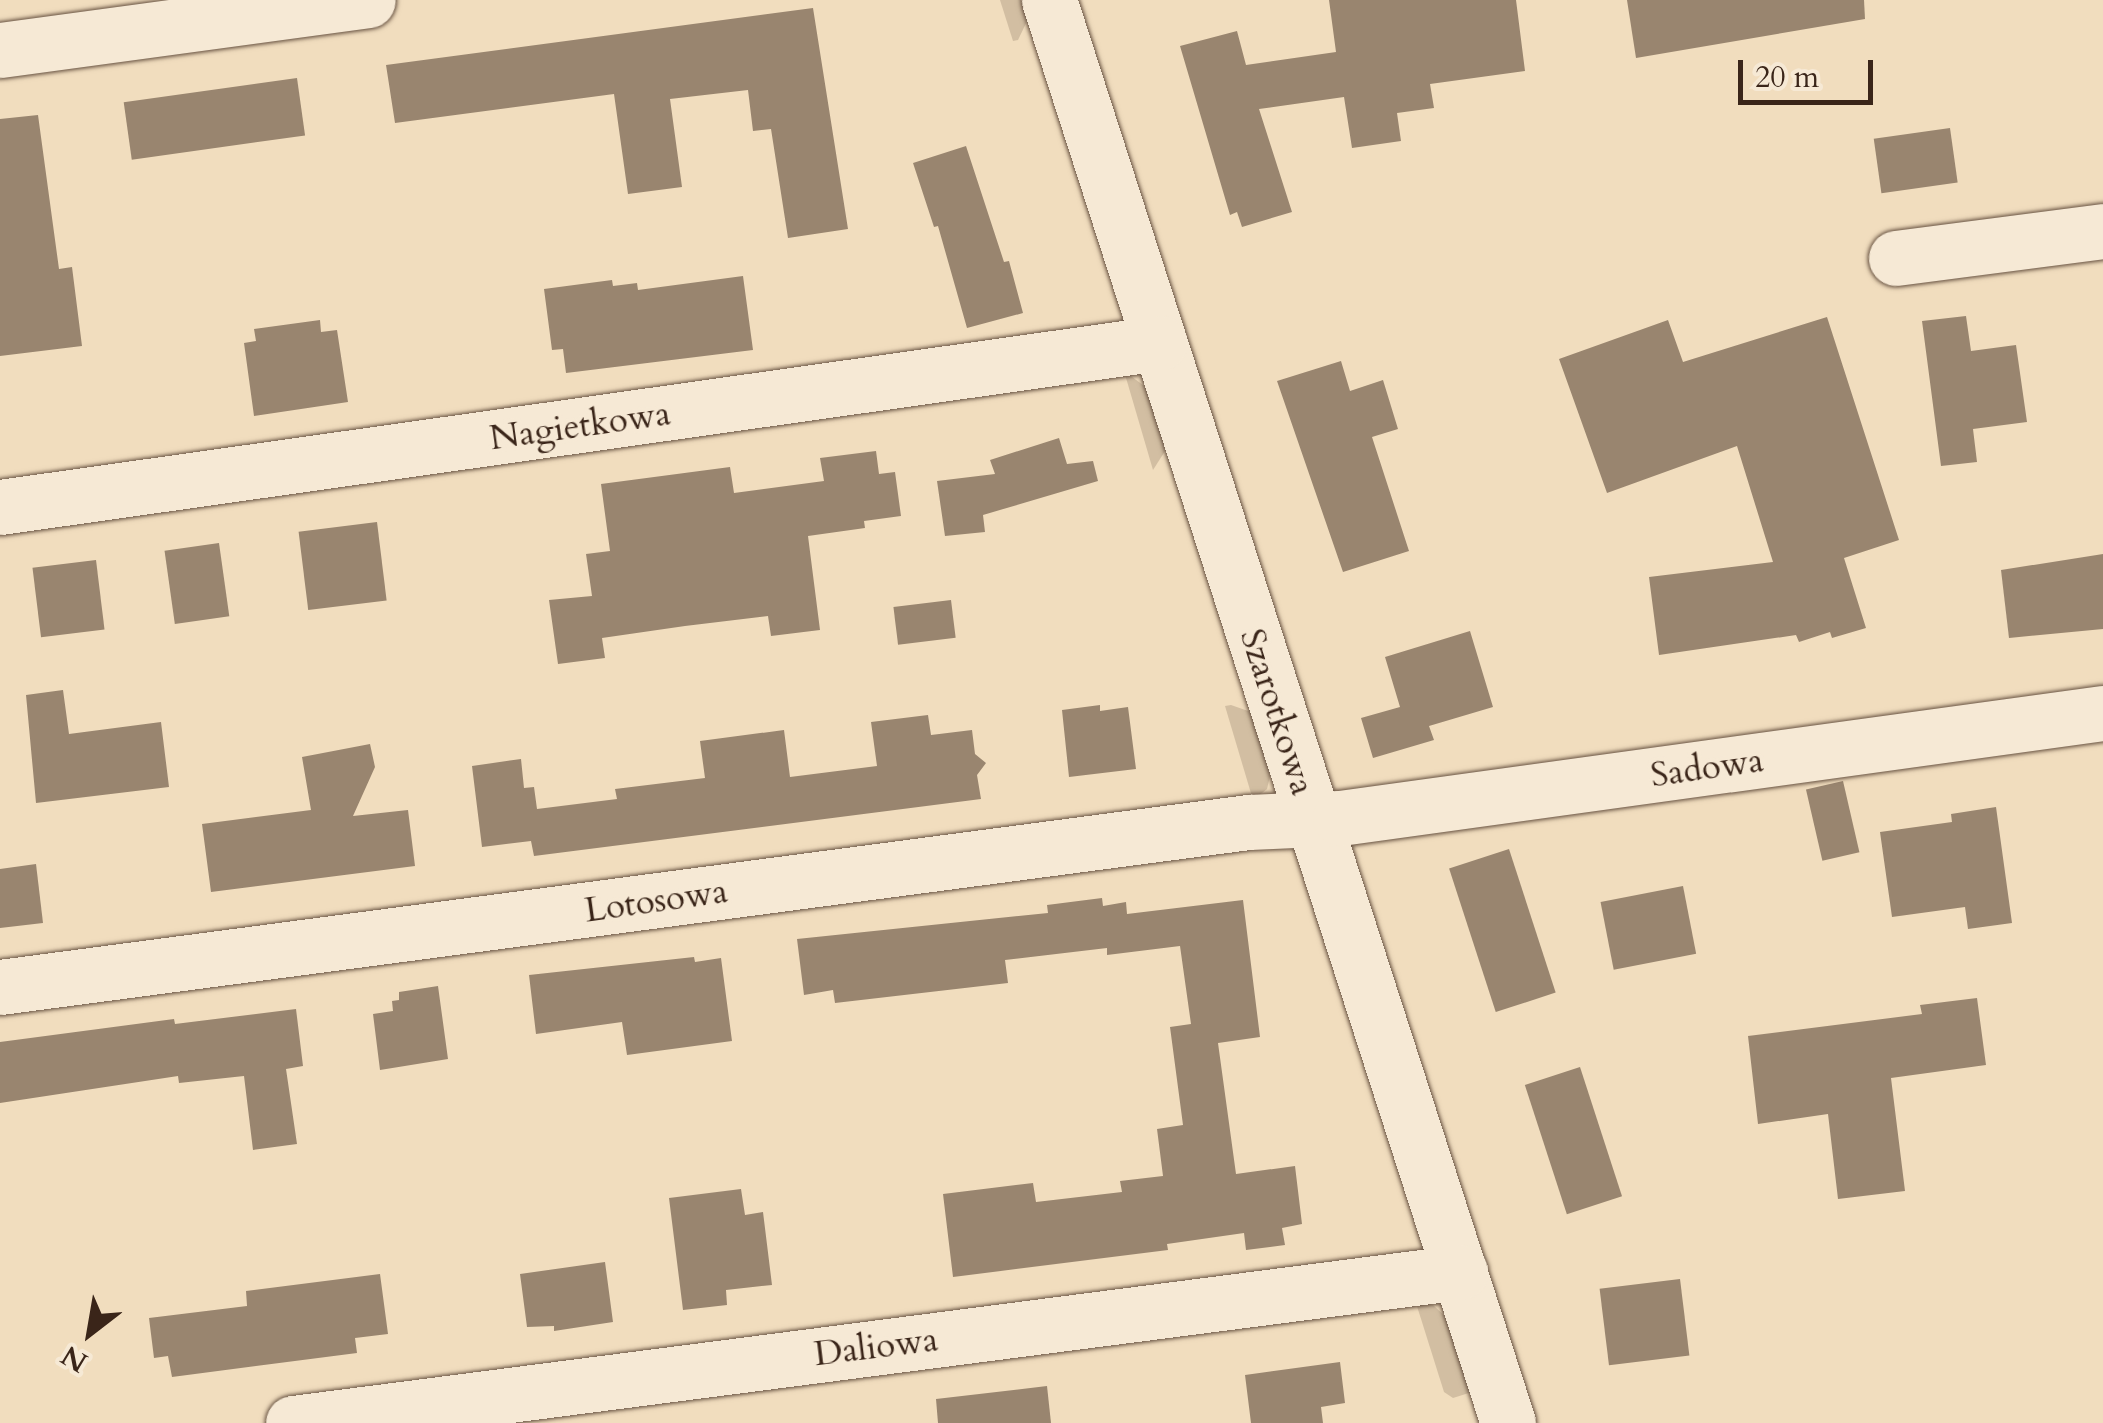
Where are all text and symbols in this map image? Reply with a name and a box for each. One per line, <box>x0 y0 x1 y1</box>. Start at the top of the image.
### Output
scale bar <box>1743 40 1878 102</box>
text: 20 m <box>1755 57 1819 98</box>
street label: Nagietkowa <box>487 393 673 459</box>
street label: Szarotkowa <box>1230 624 1324 800</box>
street label: Sadowa <box>1648 739 1766 797</box>
street label: Lotosowa <box>582 870 730 932</box>
north arrow <box>40 1283 140 1383</box>
street label: Daliowa <box>812 1319 940 1375</box>
text: N <box>54 1336 95 1381</box>

